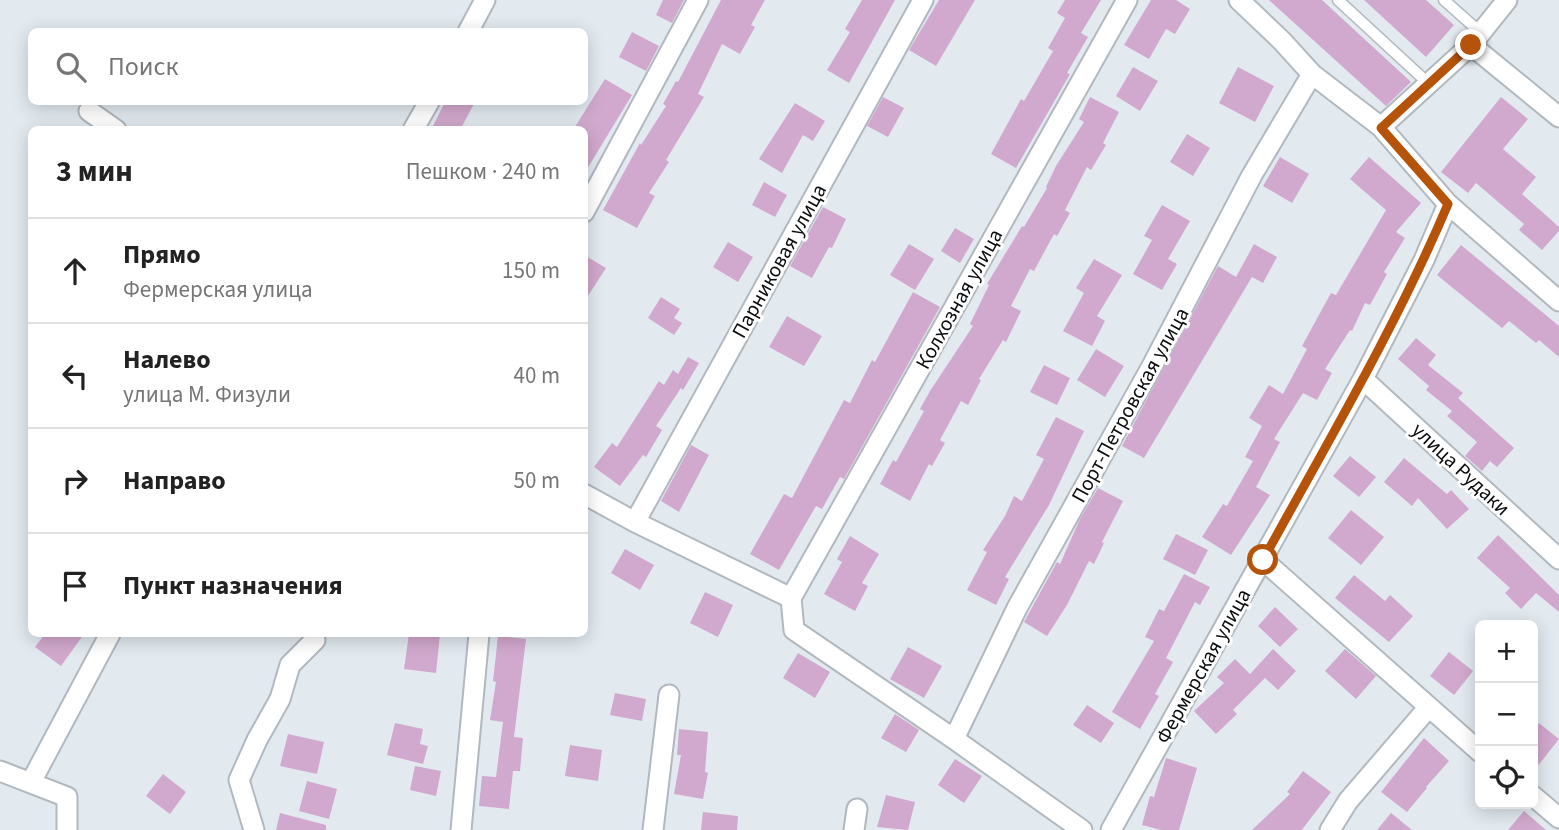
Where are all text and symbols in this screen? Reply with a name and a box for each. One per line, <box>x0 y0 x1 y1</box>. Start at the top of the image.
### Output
search box <box>28 28 588 105</box>
route end <box>1455 29 1486 60</box>
icon: search <box>52 48 90 86</box>
text: Поиск <box>108 48 178 85</box>
text: 3 мин <box>56 150 133 193</box>
text: Пешком · 240 m <box>406 155 560 188</box>
street label: Парниковая улица <box>724 178 834 344</box>
street label: Колхозная улица <box>908 223 1010 375</box>
text: Прямо <box>123 236 201 273</box>
icon: ahead <box>56 252 94 290</box>
text: 150 m <box>502 254 560 287</box>
text: Фермерская улица <box>123 273 313 306</box>
street label: Порт-Петровская улица <box>1064 302 1196 508</box>
text: Налево <box>123 341 211 378</box>
icon: left <box>56 357 94 395</box>
text: 40 m <box>513 359 560 392</box>
text: улица М. Физули <box>123 378 291 411</box>
street label: улица Рудаки <box>1405 415 1517 523</box>
icon: right <box>56 462 94 500</box>
text: Направо <box>123 462 226 499</box>
text: 50 m <box>513 464 560 497</box>
route start <box>1247 544 1278 575</box>
icon: arrive <box>56 567 94 605</box>
text: Пункт назначения <box>123 567 343 604</box>
street label: Фермерская улица <box>1148 583 1258 749</box>
map controls <box>1475 620 1538 809</box>
button: + <box>1475 620 1538 683</box>
button: − <box>1475 683 1538 746</box>
button: locate <box>1475 746 1538 809</box>

